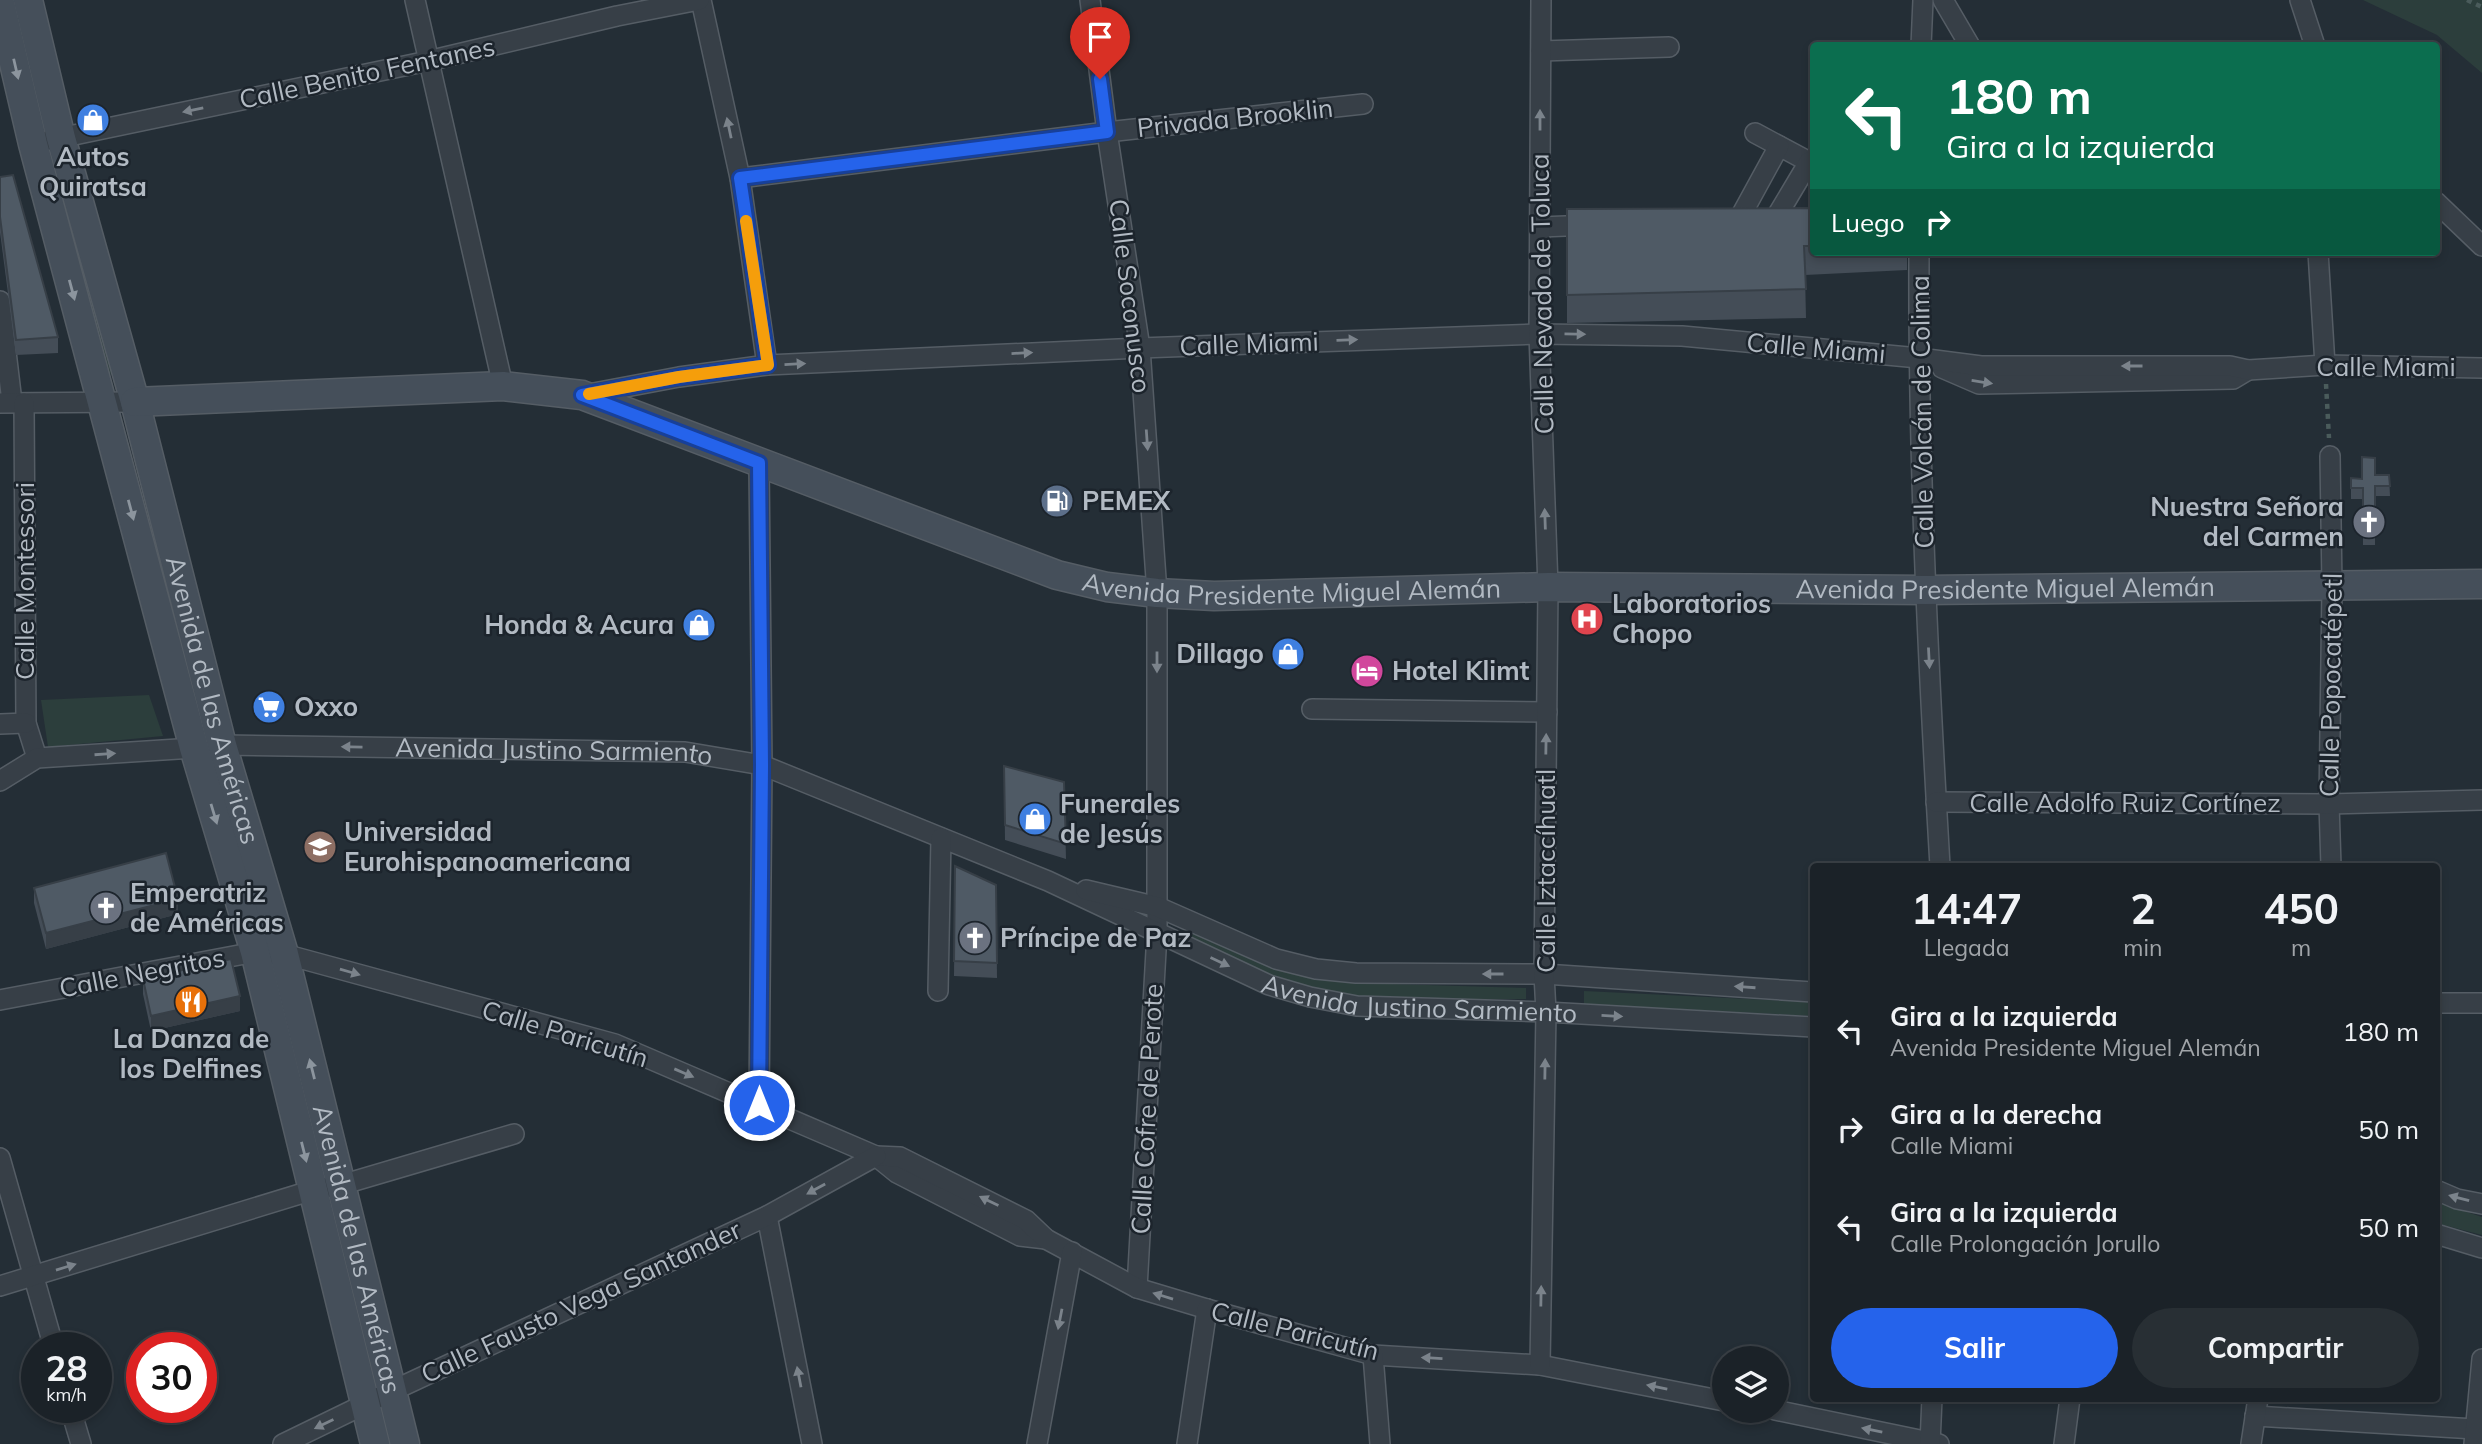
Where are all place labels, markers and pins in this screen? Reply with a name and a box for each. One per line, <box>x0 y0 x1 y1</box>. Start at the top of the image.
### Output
pin <box>1070 7 1130 79</box>
shop icon: Autos Quiratsa <box>74 101 112 139</box>
place label: Autos Quiratsa <box>39 140 147 203</box>
fuel station icon: PEMEX <box>1038 482 1076 520</box>
place label: PEMEX <box>1082 484 1171 517</box>
place label: Nuestra Señora del Carmen <box>2150 490 2344 553</box>
church icon: Nuestra Señora del Carmen <box>2350 503 2388 541</box>
place label: Laboratorios Chopo <box>1612 587 1771 650</box>
hospital icon: Laboratorios Chopo <box>1568 600 1606 638</box>
shop icon: Honda & Acura <box>680 606 718 644</box>
place label: Honda & Acura <box>484 608 674 641</box>
shop icon: Dillago <box>1269 635 1307 673</box>
place label: Dillago <box>1176 637 1264 670</box>
hotel icon: Hotel Klimt <box>1348 652 1386 690</box>
place label: Hotel Klimt <box>1392 654 1530 687</box>
supermarket icon: Oxxo <box>250 688 288 726</box>
place label: Oxxo <box>294 690 358 723</box>
place label: Funerales de Jesús <box>1060 787 1180 850</box>
shop icon: Funerales de Jesús <box>1016 800 1054 838</box>
place label: Universidad Eurohispanoamericana <box>344 815 631 878</box>
school or university icon: Universidad Eurohispanoamericana <box>301 828 339 866</box>
place label: Emperatriz de Américas <box>130 876 284 939</box>
church icon: Emperatriz de Américas <box>87 889 125 927</box>
church icon: Príncipe de Paz <box>956 919 994 957</box>
place label: Príncipe de Paz <box>1000 921 1191 954</box>
restaurant icon: La Danza de los Delfines <box>172 983 210 1021</box>
place label: La Danza de los Delfines <box>113 1022 269 1085</box>

